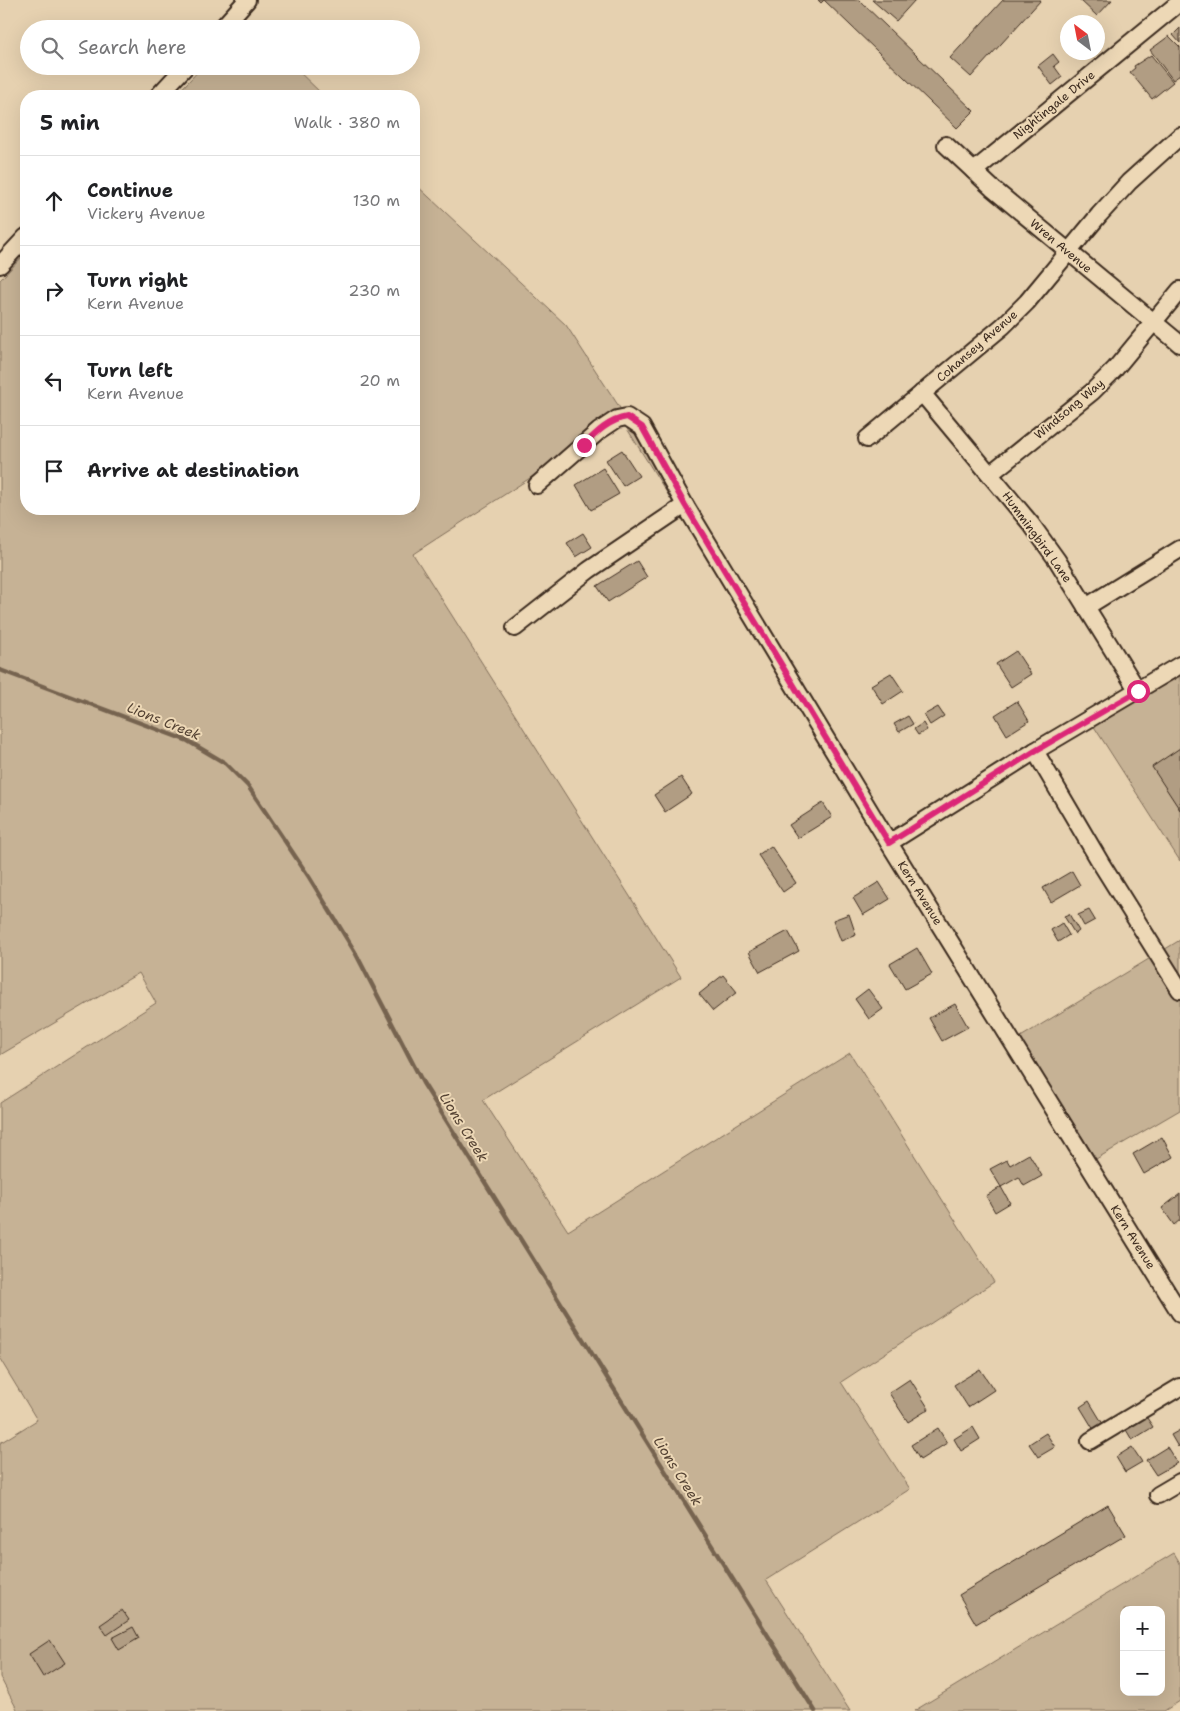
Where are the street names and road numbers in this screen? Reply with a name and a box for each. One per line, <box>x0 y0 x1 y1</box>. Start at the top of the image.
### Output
street label: Nightingale Drive <box>1010 67 1098 143</box>
street label: Wren Avenue <box>1027 215 1096 277</box>
street label: Cohansey Avenue <box>933 306 1021 386</box>
street label: Windsong Way <box>1031 375 1107 443</box>
street label: Hummingbird Lane <box>998 488 1076 586</box>
street label: Kern Avenue <box>894 858 946 928</box>
street label: Kern Avenue <box>1107 1202 1159 1272</box>

